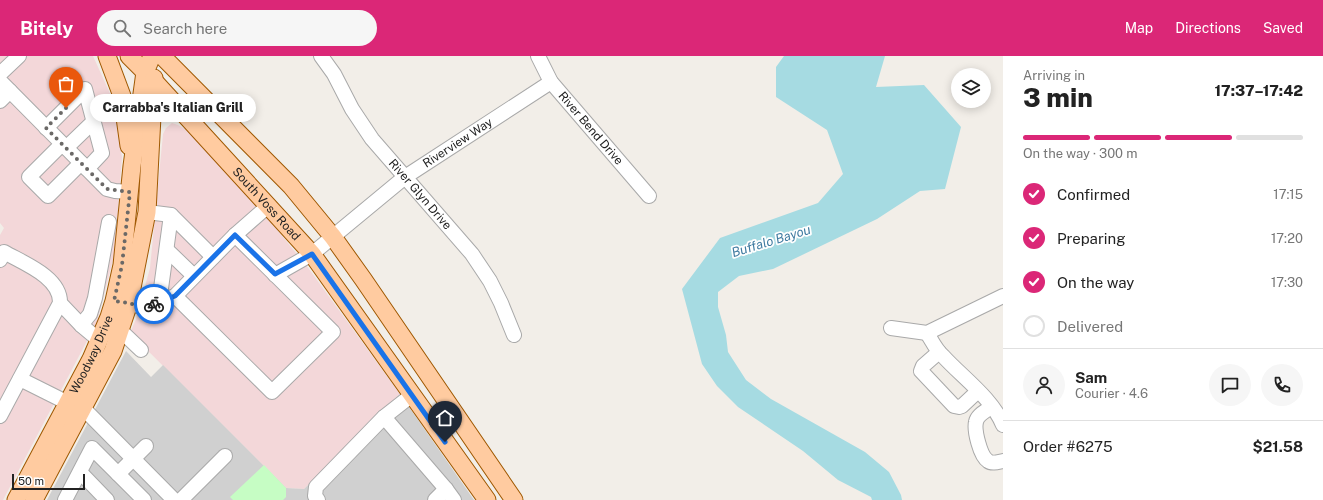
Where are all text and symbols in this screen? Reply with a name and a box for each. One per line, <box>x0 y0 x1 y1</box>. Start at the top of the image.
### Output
search box <box>97 10 377 46</box>
text: Bitely <box>20 17 73 39</box>
icon: search <box>111 17 133 39</box>
text: Search here <box>143 20 227 37</box>
text: Map <box>1125 20 1153 36</box>
text: Directions <box>1175 20 1241 36</box>
text: Saved <box>1263 20 1303 36</box>
pin <box>49 67 83 108</box>
map controls <box>951 68 991 108</box>
button: layers <box>951 68 991 108</box>
text: Arriving in <box>1023 68 1085 83</box>
icon: bag <box>55 73 77 95</box>
text: 3 min <box>1023 82 1093 113</box>
text: 17:37–17:42 <box>1215 82 1303 99</box>
street label: River Bend Drive <box>555 89 626 168</box>
callout: Carrabba's Italian Grill <box>90 94 256 122</box>
text: Carrabba's Italian Grill <box>103 100 243 115</box>
street label: Riverview Way <box>420 115 495 171</box>
text: On the way · 300 m <box>1023 146 1137 161</box>
street label: River Glyn Drive <box>386 156 455 233</box>
street label: South Voss Road <box>230 165 303 243</box>
icon: check <box>1023 183 1045 205</box>
text: Confirmed <box>1057 186 1130 203</box>
text: 17:15 <box>1273 187 1303 202</box>
water label: Buffalo Bayou <box>730 222 812 260</box>
icon: check <box>1023 227 1045 249</box>
text: Preparing <box>1057 230 1126 247</box>
text: 17:20 <box>1271 231 1303 246</box>
icon: check <box>1023 271 1045 293</box>
text: On the way <box>1057 274 1134 291</box>
text: 17:30 <box>1271 275 1303 290</box>
courier <box>134 284 174 324</box>
icon: bike <box>143 293 165 315</box>
street label: Woodway Drive <box>67 313 116 396</box>
text: Delivered <box>1057 318 1123 335</box>
button: person <box>1023 364 1065 406</box>
button: chat <box>1209 364 1251 406</box>
button: phone <box>1261 364 1303 406</box>
text: Sam <box>1075 369 1107 386</box>
text: Courier · 4.6 <box>1075 386 1148 401</box>
pin <box>428 401 462 442</box>
icon: home <box>434 407 456 429</box>
text: Order #6275 <box>1023 438 1113 455</box>
text: $21.58 <box>1253 438 1303 455</box>
scale bar <box>12 472 85 491</box>
text: 50 m <box>18 475 44 487</box>

